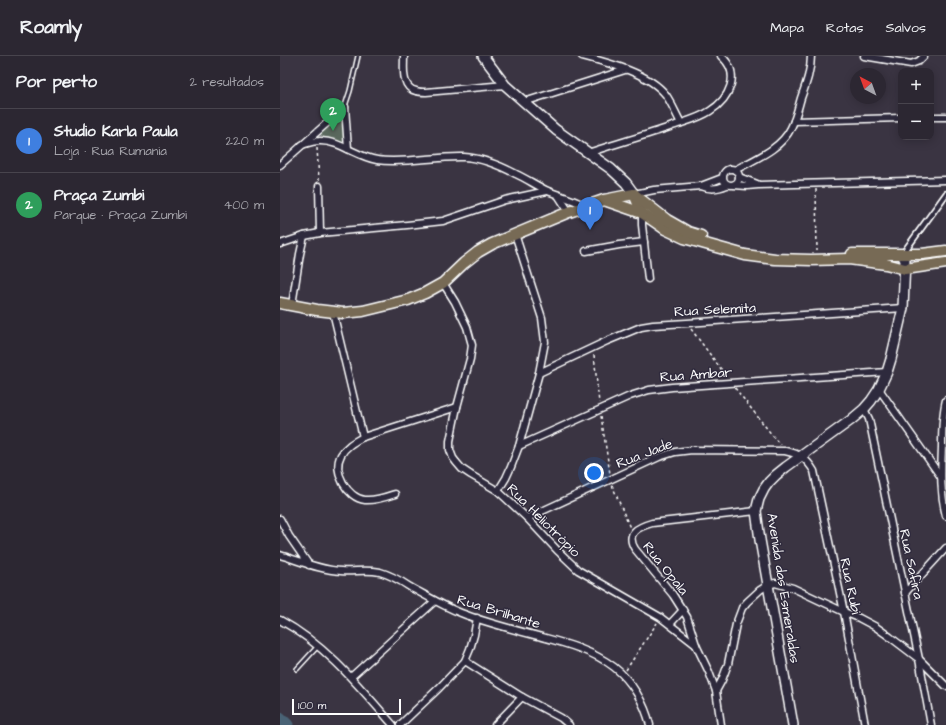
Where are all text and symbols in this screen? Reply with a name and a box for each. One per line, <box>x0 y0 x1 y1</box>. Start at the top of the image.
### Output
text: Roamly <box>20 14 82 41</box>
text: Mapa <box>770 18 804 38</box>
text: Rotas <box>826 18 864 38</box>
text: Salvos <box>886 18 926 38</box>
north arrow <box>850 68 886 104</box>
map controls <box>898 68 934 140</box>
button: + <box>898 68 934 104</box>
text: Por perto <box>16 70 97 94</box>
text: 2 resultados <box>190 73 264 91</box>
pin: 2 <box>320 98 346 131</box>
button: − <box>898 104 934 140</box>
text: Studio Karla Paula <box>54 121 178 142</box>
text: 1 <box>28 132 30 150</box>
text: 220 m <box>226 132 264 150</box>
text: Loja · Rua Rumania <box>54 142 167 160</box>
text: Praça Zumbi <box>54 185 144 206</box>
text: 2 <box>25 196 33 214</box>
text: 400 m <box>223 196 264 214</box>
pin: 1 <box>577 197 603 230</box>
text: Parque · Praça Zumbi <box>54 206 187 224</box>
street label: Rua Selemita <box>674 298 757 322</box>
street label: Rua Ambar <box>659 362 733 387</box>
street label: Rua Jade <box>613 434 676 474</box>
your location <box>584 463 604 483</box>
street label: Rua Heliotrópio <box>502 479 585 562</box>
street label: Avenida das Esmeraldas <box>761 512 805 665</box>
street label: Rua Safira <box>894 527 928 601</box>
street label: Rua Opala <box>637 538 693 600</box>
street label: Rua Rubi <box>834 556 866 616</box>
street label: Rua Brilhante <box>455 590 543 634</box>
scale bar <box>292 697 401 716</box>
text: 100 m <box>298 698 326 713</box>

